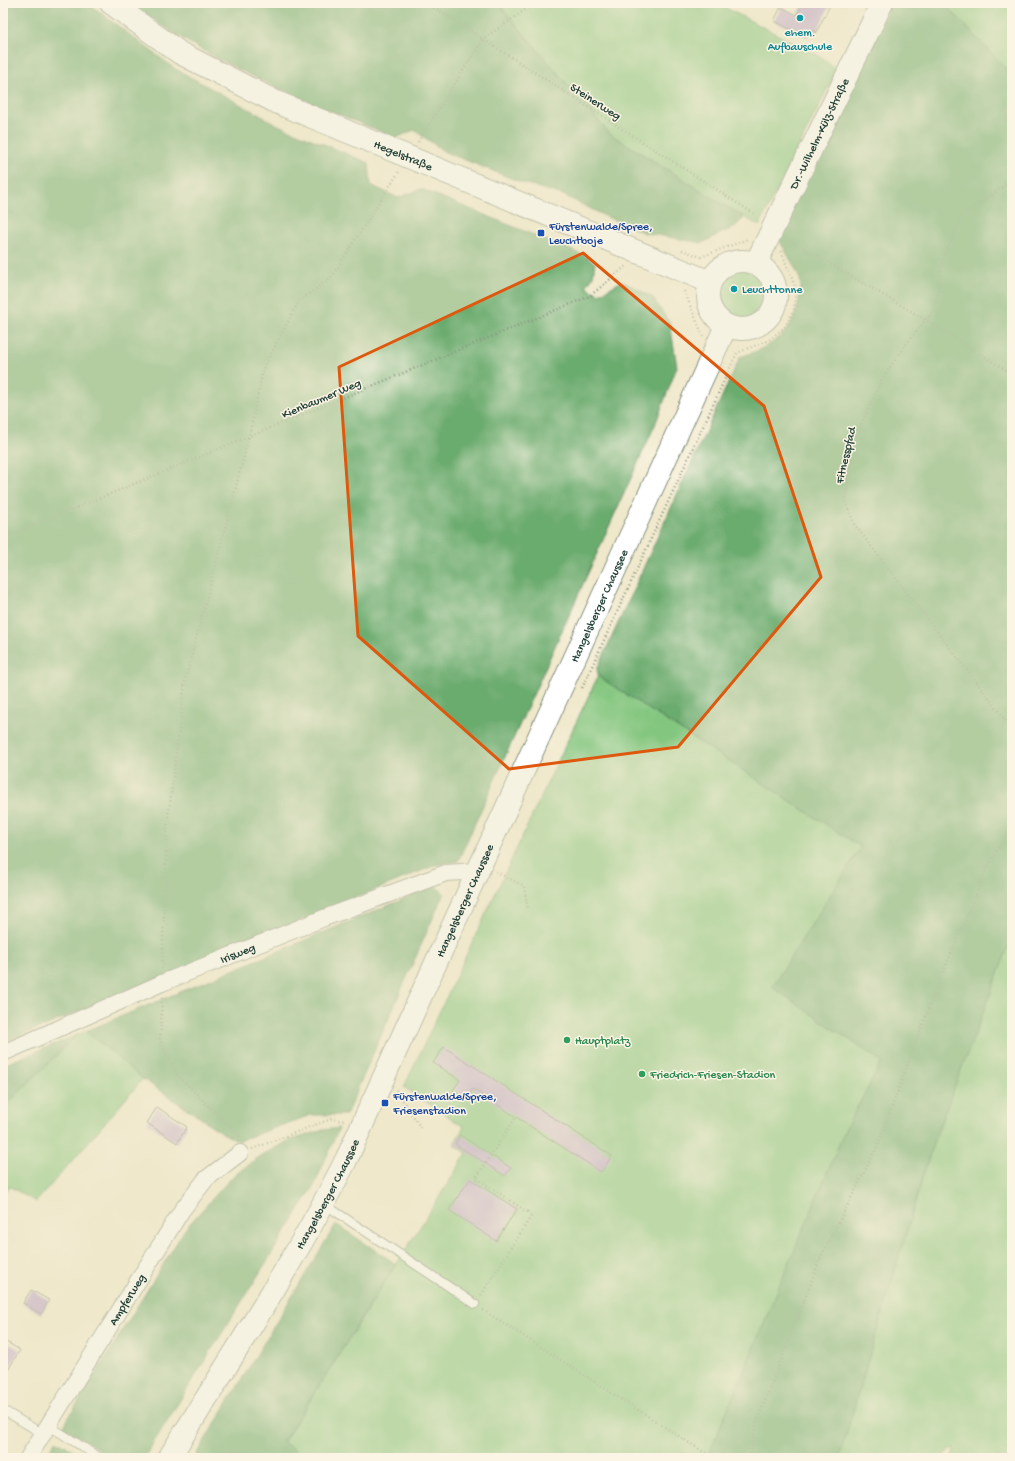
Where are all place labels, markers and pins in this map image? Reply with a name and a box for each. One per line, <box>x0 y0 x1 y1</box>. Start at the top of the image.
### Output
marker: ehem. Aufbauschule <box>795 13 805 23</box>
place label: ehem. Aufbauschule <box>768 27 833 55</box>
place label: Fürstenwalde/Spree, Leuchtboje <box>548 221 653 249</box>
marker: Fürstenwalde/Spree, Leuchtboje <box>536 228 546 238</box>
marker: Leuchttonne <box>729 284 739 294</box>
place label: Leuchttonne <box>742 284 803 298</box>
marker: Hauptplatz <box>562 1035 572 1045</box>
place label: Hauptplatz <box>575 1035 631 1049</box>
marker: Friedrich-Friesen-Stadion <box>637 1069 647 1079</box>
place label: Friedrich-Friesen-Stadion <box>649 1069 776 1083</box>
place label: Fürstenwalde/Spree, Friesenstadion <box>392 1091 497 1119</box>
marker: Fürstenwalde/Spree, Friesenstadion <box>380 1098 390 1108</box>

